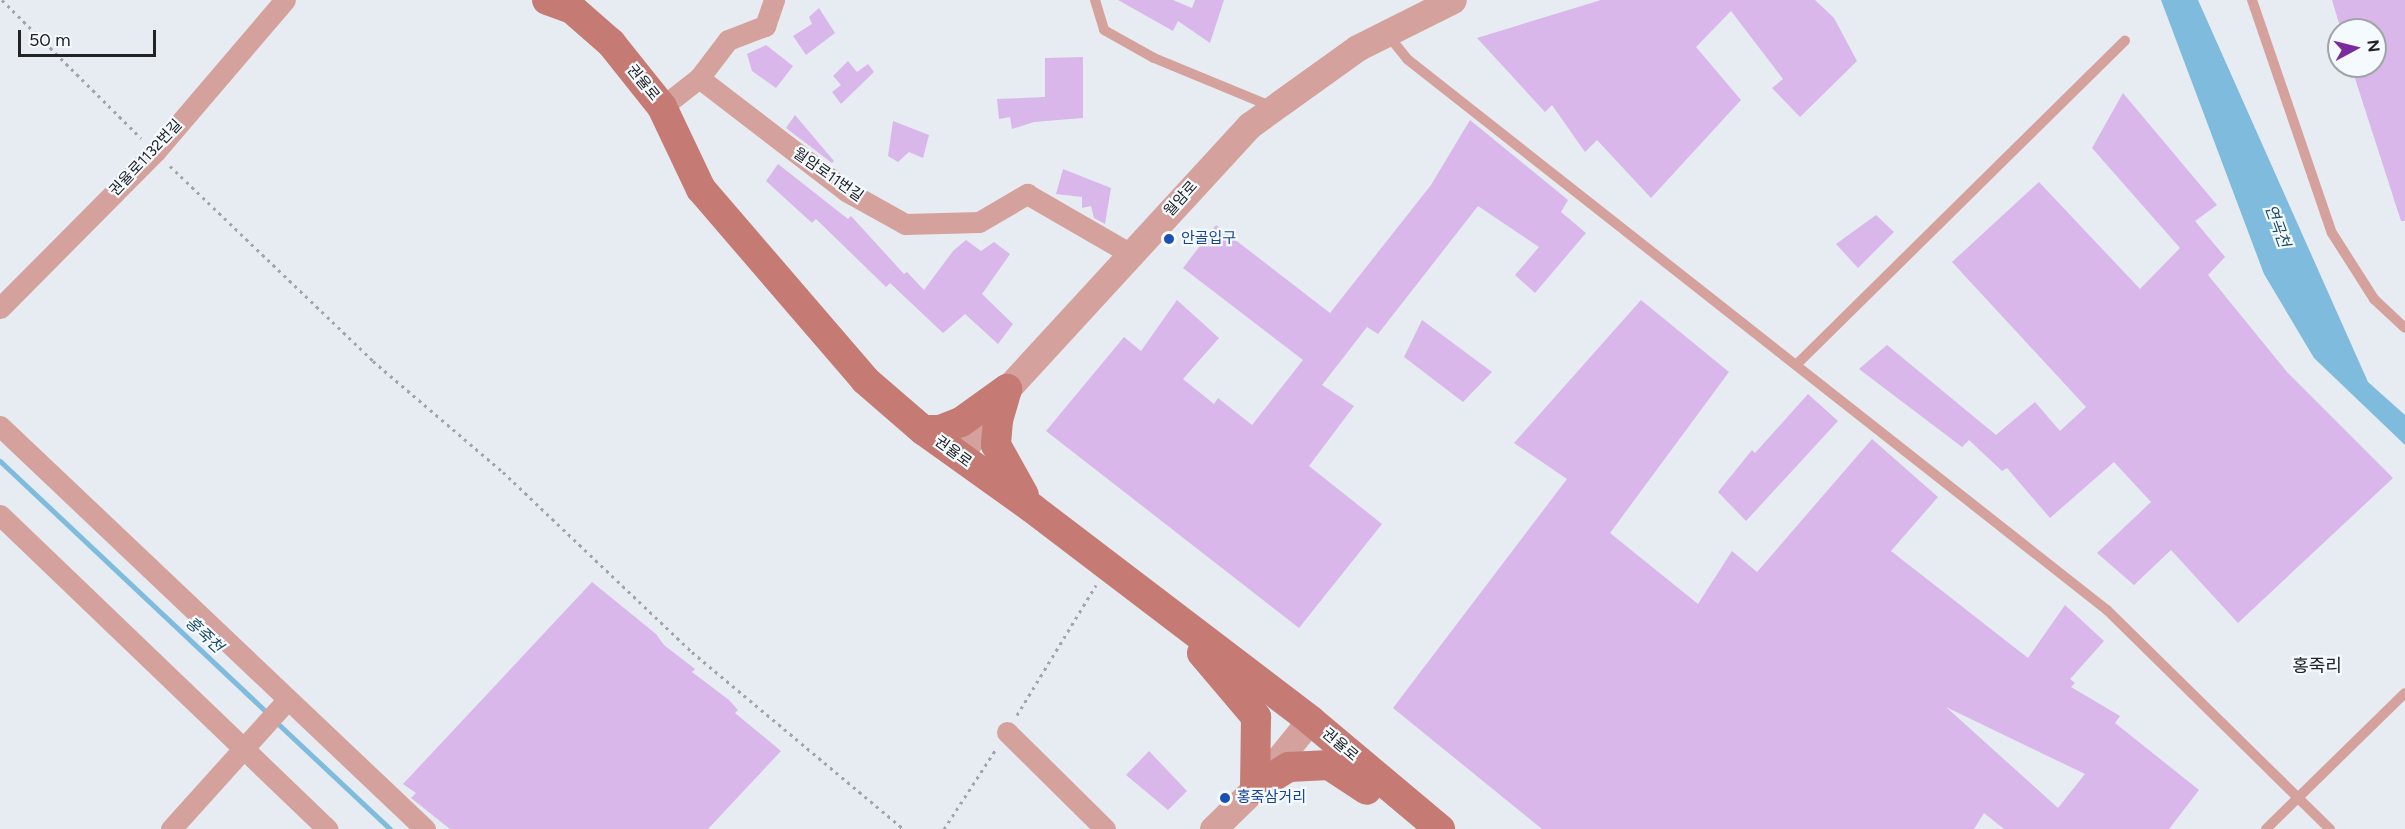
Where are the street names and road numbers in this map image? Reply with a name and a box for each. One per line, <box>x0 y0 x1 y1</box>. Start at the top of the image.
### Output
street label: 권율로 <box>623 61 663 105</box>
street label: 권율로1132번길 <box>106 116 186 200</box>
street label: 월암로11번길 <box>790 144 866 206</box>
street label: 월암로 <box>1160 178 1202 220</box>
street label: 권율로 <box>931 433 975 471</box>
street label: 권율로 <box>1318 725 1362 765</box>

